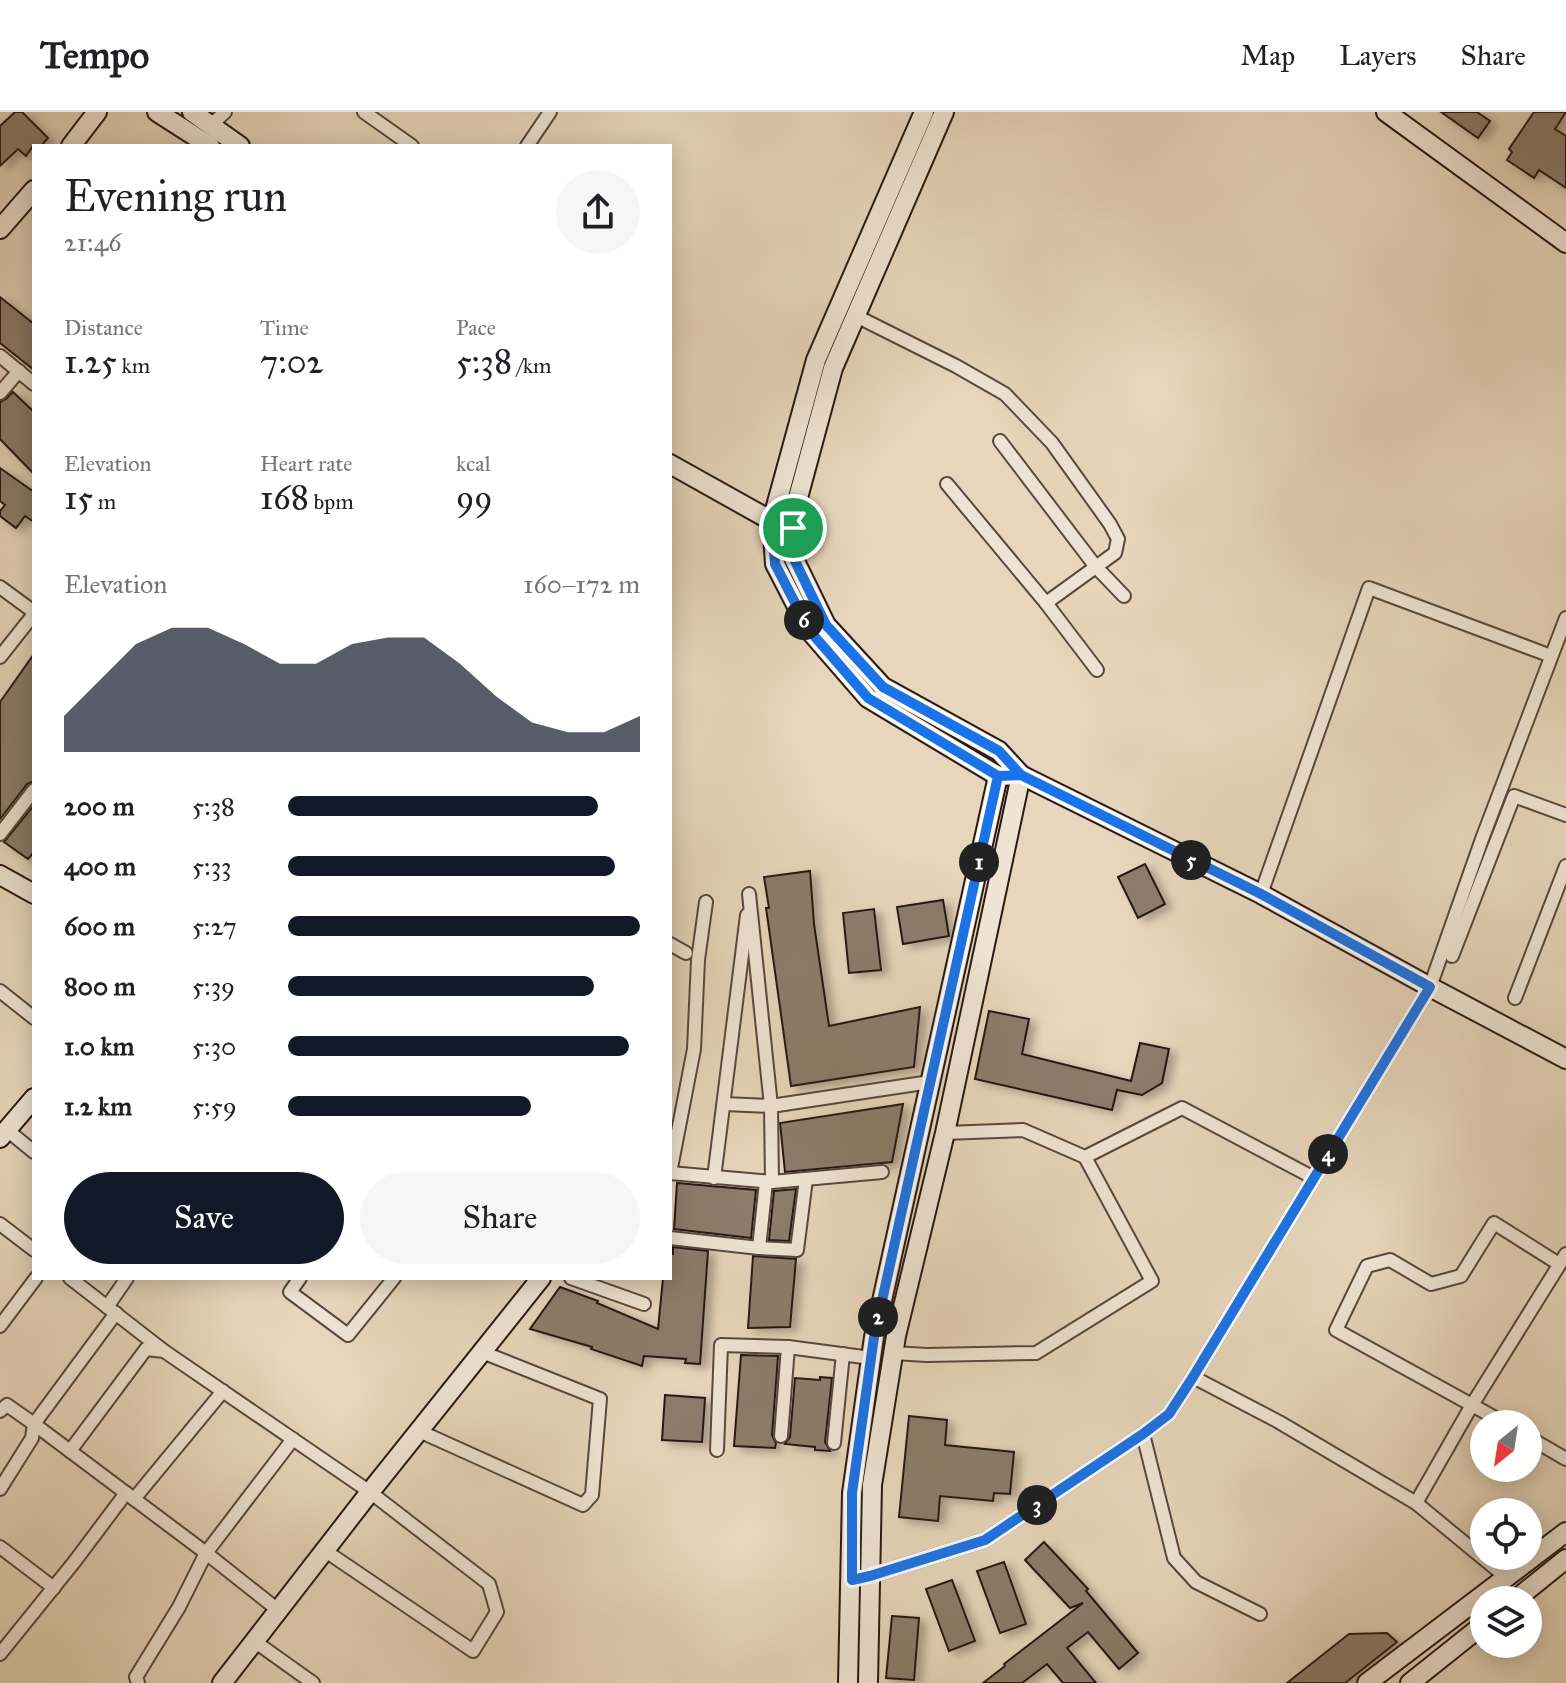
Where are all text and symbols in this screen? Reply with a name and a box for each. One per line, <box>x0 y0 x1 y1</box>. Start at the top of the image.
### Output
text: Tempo <box>40 32 149 78</box>
text: Map <box>1240 38 1295 73</box>
text: Layers <box>1339 38 1417 73</box>
text: Share <box>1461 38 1526 73</box>
text: Evening run <box>64 169 287 223</box>
button: share <box>556 170 640 254</box>
text: 21:46 <box>64 226 121 258</box>
text: Distance <box>64 314 143 341</box>
text: Time <box>260 314 309 341</box>
text: Pace <box>456 314 496 341</box>
text: 1.25 <box>64 341 117 382</box>
text: 7:02 <box>260 341 323 382</box>
text: 5:38 <box>456 341 512 382</box>
text: km <box>117 352 150 379</box>
text: /km <box>512 352 551 379</box>
text: Elevation <box>64 450 151 477</box>
text: Heart rate <box>260 450 353 477</box>
text: kcal <box>456 450 491 477</box>
text: 15 <box>64 477 93 518</box>
text: 168 <box>260 477 309 518</box>
text: 99 <box>456 477 493 518</box>
text: m <box>93 488 116 515</box>
text: bpm <box>309 488 354 515</box>
pin <box>759 494 827 562</box>
icon: arrive <box>771 506 815 550</box>
text: Elevation <box>64 568 167 600</box>
text: 160–172 m <box>523 568 640 600</box>
pin: 6 <box>784 600 824 640</box>
text: 6 <box>798 606 810 633</box>
text: 200 m <box>64 790 135 822</box>
text: 5:38 <box>192 790 235 822</box>
pin: 5 <box>1171 840 1211 880</box>
pin: 1 <box>959 842 999 882</box>
text: 5 <box>1186 846 1196 873</box>
text: 1 <box>975 848 983 875</box>
text: 400 m <box>64 850 136 882</box>
text: 5:33 <box>192 850 231 882</box>
text: 600 m <box>64 910 135 942</box>
text: 5:27 <box>192 910 237 942</box>
text: 800 m <box>64 970 136 1002</box>
text: 5:39 <box>192 970 235 1002</box>
text: 1.0 km <box>64 1030 134 1062</box>
text: 5:30 <box>192 1030 236 1062</box>
text: 1.2 km <box>64 1090 132 1122</box>
text: 5:59 <box>192 1090 237 1122</box>
pin: 4 <box>1308 1134 1348 1174</box>
text: 4 <box>1322 1140 1334 1167</box>
button: Save <box>64 1172 344 1264</box>
button: Share <box>360 1172 640 1264</box>
pin: 2 <box>858 1297 898 1337</box>
text: 2 <box>873 1303 883 1330</box>
north arrow <box>1470 1410 1542 1482</box>
map controls <box>1470 1410 1542 1658</box>
pin: 3 <box>1017 1485 1057 1525</box>
text: 3 <box>1033 1491 1041 1518</box>
button: locate <box>1470 1498 1542 1570</box>
button: layers <box>1470 1586 1542 1658</box>

